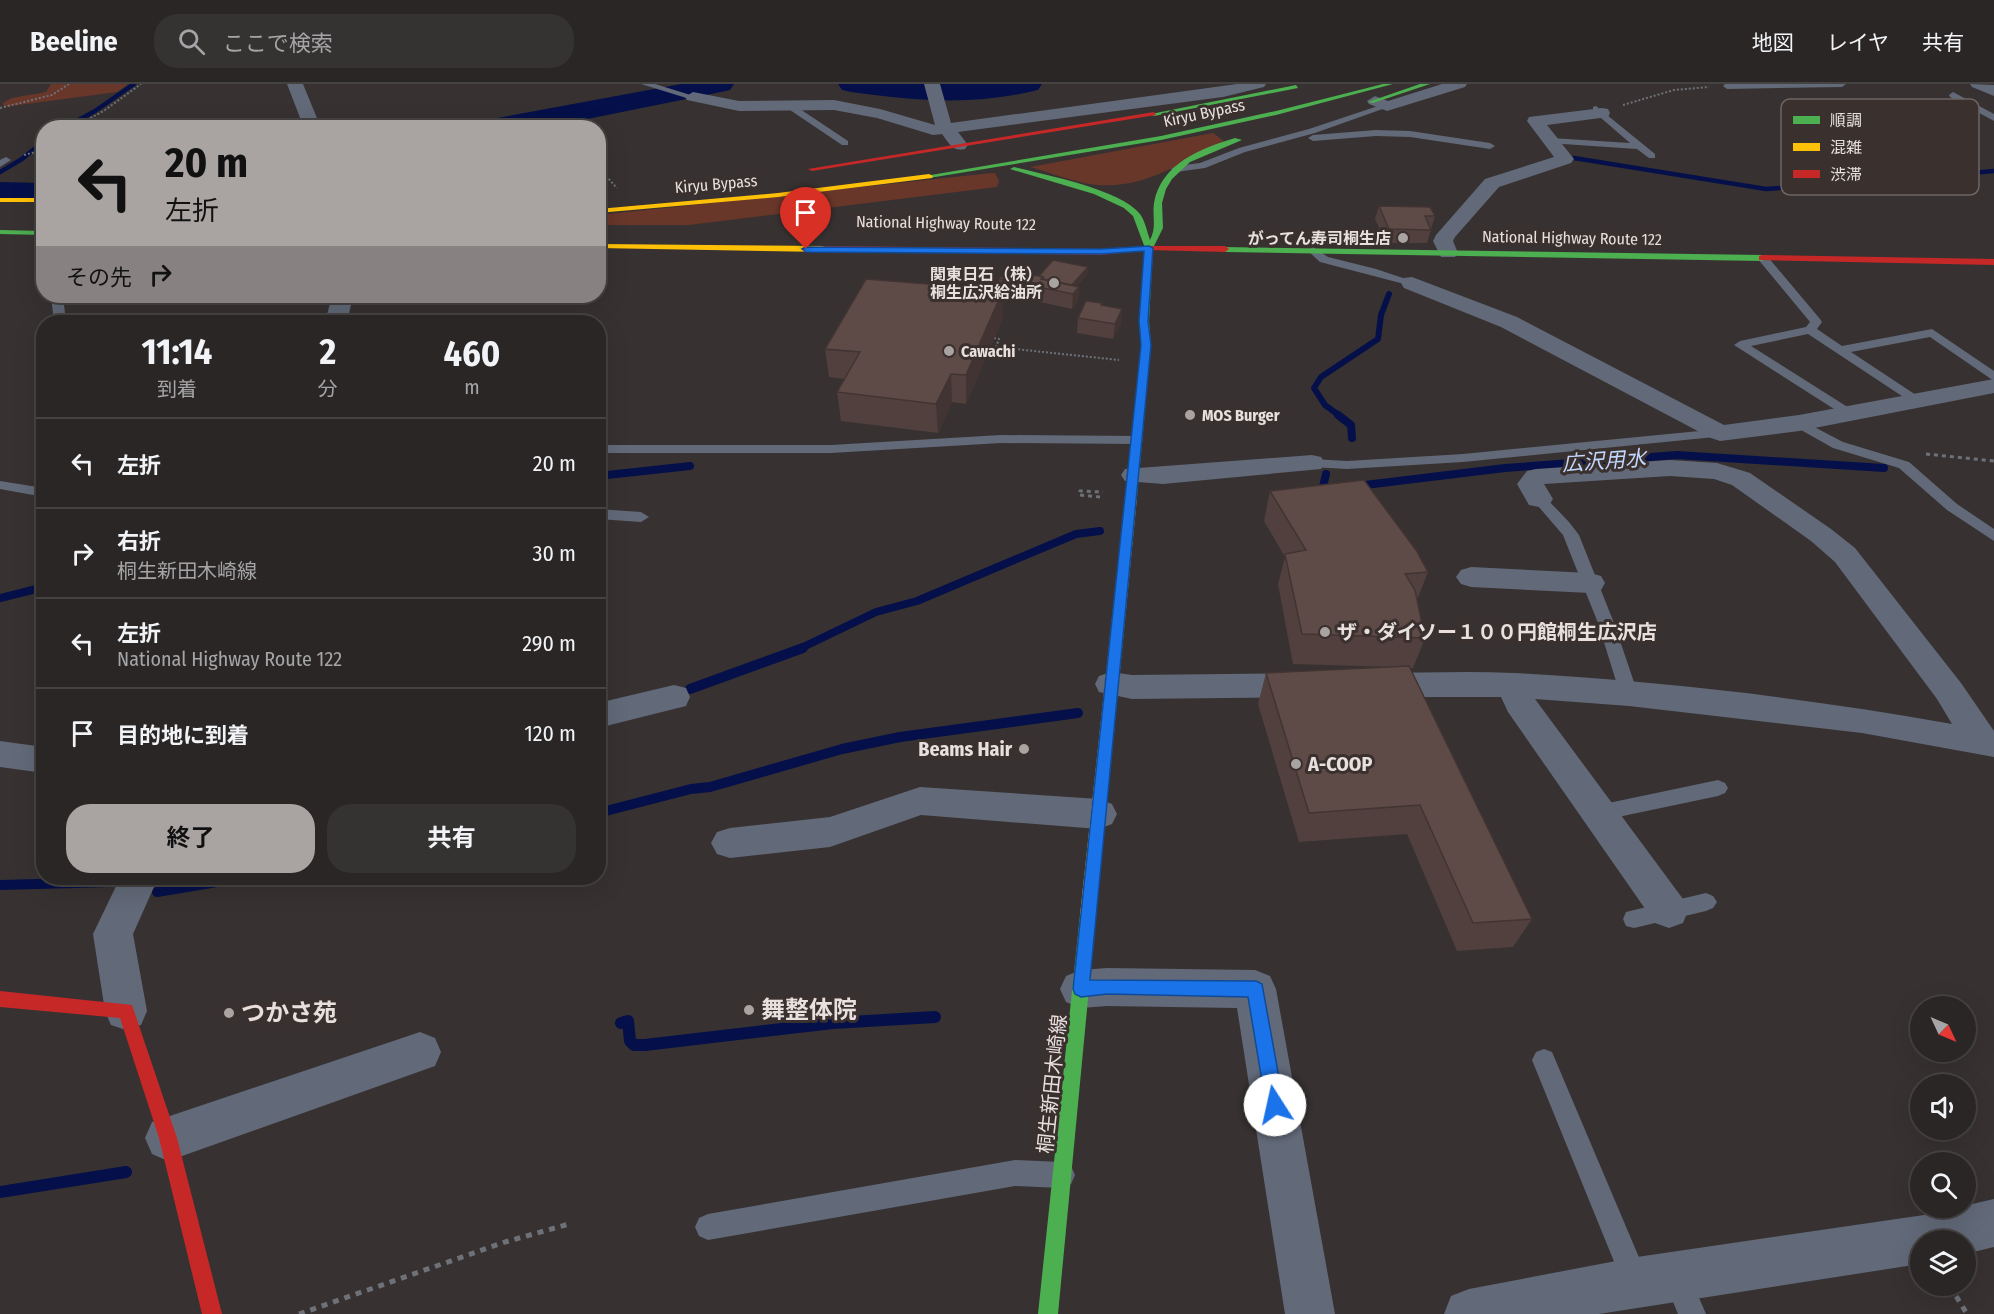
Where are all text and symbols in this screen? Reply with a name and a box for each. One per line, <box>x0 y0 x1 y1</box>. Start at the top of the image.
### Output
search box <box>154 14 574 68</box>
text: Beeline <box>30 25 118 58</box>
icon: search <box>175 25 208 58</box>
text: ここで検索 <box>223 30 333 57</box>
text: 地図 <box>1752 30 1794 56</box>
text: レイヤ <box>1827 30 1889 56</box>
text: 共有 <box>1922 30 1964 56</box>
street label: Kiryu Bypass <box>1162 95 1247 131</box>
legend <box>1781 99 1979 195</box>
text: 順調 <box>1830 111 1862 130</box>
text: 20 m <box>165 138 248 188</box>
text: 混雑 <box>1830 138 1862 157</box>
icon: left <box>66 144 144 222</box>
text: 渋滞 <box>1830 165 1862 184</box>
street label: Kiryu Bypass <box>674 171 758 197</box>
pin <box>780 187 831 249</box>
text: 左折 <box>165 195 219 227</box>
icon: arrive <box>789 196 822 229</box>
street label: National Highway Route 122 <box>856 212 1036 234</box>
street label: National Highway Route 122 <box>1482 227 1662 249</box>
place label: がってん寿司桐生店 <box>1248 229 1391 248</box>
marker: がってん寿司桐生店 <box>1396 231 1410 245</box>
icon: right <box>144 258 177 291</box>
text: その先 <box>66 264 132 291</box>
place label: 関東日石（株） 桐生広沢給油所 <box>930 265 1042 302</box>
marker: 関東日石（株） 桐生広沢給油所 <box>1047 276 1061 290</box>
text: 11:14 <box>142 330 212 374</box>
text: 2 <box>319 330 336 374</box>
text: 460 <box>443 332 500 376</box>
place label: Cawachi <box>961 342 1015 361</box>
marker: Cawachi <box>942 344 956 358</box>
text: m <box>464 375 480 399</box>
text: 到着 <box>157 377 197 401</box>
text: 分 <box>318 377 338 401</box>
place label: MOS Burger <box>1202 406 1280 425</box>
marker: MOS Burger <box>1183 408 1197 422</box>
water label: 広沢用水 <box>1561 445 1649 477</box>
icon: left <box>66 447 99 480</box>
text: 20 m <box>533 450 576 477</box>
text: 左折 <box>117 452 161 479</box>
text: 右折 <box>117 528 161 555</box>
icon: right <box>66 537 99 570</box>
text: 30 m <box>533 540 576 567</box>
text: 桐生新田木崎線 <box>117 559 257 583</box>
text: 左折 <box>117 620 161 647</box>
place label: ザ・ダイソー１００円館桐生広沢店 <box>1337 620 1657 644</box>
marker: ザ・ダイソー１００円館桐生広沢店 <box>1318 625 1332 639</box>
icon: left <box>66 627 99 660</box>
text: 290 m <box>522 630 576 657</box>
text: National Highway Route 122 <box>117 647 342 671</box>
icon: arrive <box>66 717 99 750</box>
text: 120 m <box>524 720 576 747</box>
text: 目的地に到着 <box>117 722 249 749</box>
place label: Beams Hair <box>918 737 1013 761</box>
marker: Beams Hair <box>1017 742 1031 756</box>
place label: A-COOP <box>1307 752 1372 776</box>
marker: A-COOP <box>1289 757 1303 771</box>
button: 終了 <box>66 804 315 873</box>
button: 共有 <box>327 804 576 873</box>
place label: 舞整体院 <box>761 996 857 1024</box>
north arrow <box>1910 996 1976 1062</box>
map controls <box>1910 996 1976 1296</box>
place label: つかさ苑 <box>241 999 337 1027</box>
marker: 舞整体院 <box>742 1003 756 1017</box>
marker: つかさ苑 <box>222 1006 236 1020</box>
street label: 桐生新田木崎線 <box>1033 1013 1071 1155</box>
position arrow <box>1243 1073 1307 1137</box>
button: sound <box>1910 1074 1976 1140</box>
button: search <box>1910 1152 1976 1218</box>
button: layers <box>1910 1230 1976 1296</box>

